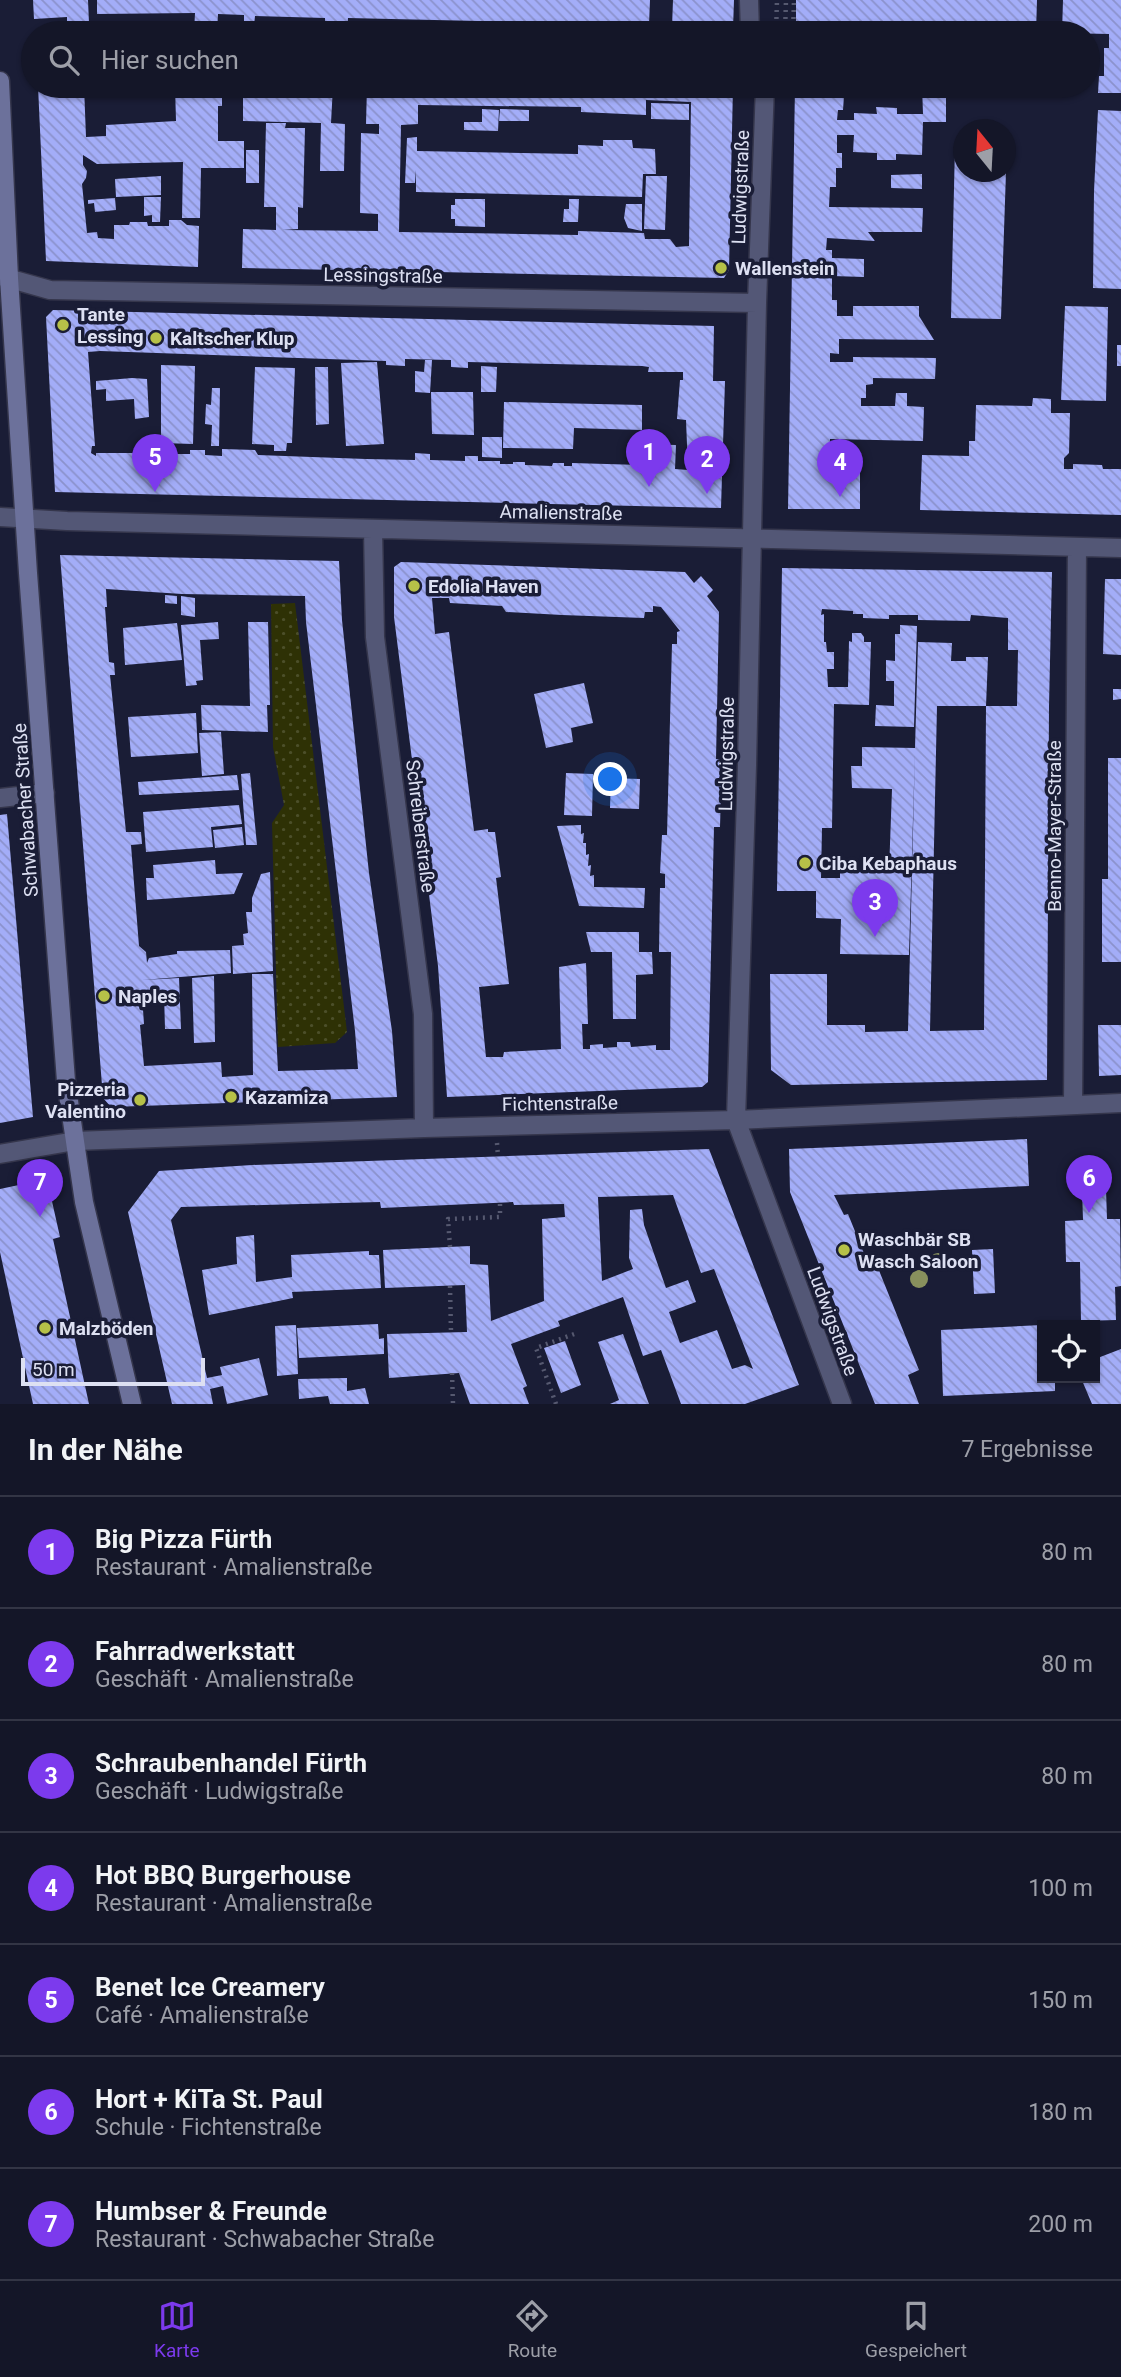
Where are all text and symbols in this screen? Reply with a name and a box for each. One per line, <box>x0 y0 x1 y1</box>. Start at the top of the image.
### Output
search box <box>21 21 1100 98</box>
icon: search <box>45 41 83 79</box>
text: Hier suchen <box>101 45 239 75</box>
north arrow <box>953 119 1016 182</box>
street label: Ludwigstraße <box>727 129 754 245</box>
place label: Wallenstein <box>735 257 835 280</box>
marker: Wallenstein <box>713 260 729 276</box>
street label: Lessingstraße <box>323 263 443 288</box>
place label: Tante Lessing <box>77 303 144 348</box>
marker: Tante Lessing <box>55 317 71 333</box>
place label: Kaltscher Klup <box>170 327 295 350</box>
marker: Kaltscher Klup <box>148 330 164 346</box>
pin: 1 <box>626 429 672 487</box>
pin: 5 <box>132 434 178 492</box>
pin: 2 <box>684 436 730 494</box>
pin: 4 <box>817 439 863 497</box>
street label: Amalienstraße <box>499 500 623 525</box>
place label: Edolia Haven <box>428 575 539 598</box>
marker: Edolia Haven <box>406 578 422 594</box>
street label: Ludwigstraße <box>714 697 739 811</box>
street label: Schwabacher Straße <box>8 722 43 898</box>
street label: Benno-Mayer-Straße <box>1043 740 1066 912</box>
street label: Schreiberstraße <box>401 758 440 894</box>
your location <box>593 762 627 796</box>
place label: Ciba Kebaphaus <box>819 852 957 875</box>
marker: Ciba Kebaphaus <box>797 855 813 871</box>
pin: 3 <box>852 879 898 937</box>
place label: Naples <box>118 985 178 1008</box>
marker: Naples <box>96 988 112 1004</box>
place label: Pizzeria Valentino <box>45 1078 126 1123</box>
place label: Kazamiza <box>245 1086 328 1109</box>
marker: Kazamiza <box>223 1089 239 1105</box>
street label: Fichtenstraße <box>502 1091 618 1116</box>
marker: Pizzeria Valentino <box>132 1092 148 1108</box>
pin: 6 <box>1066 1155 1112 1213</box>
pin: 7 <box>17 1159 63 1217</box>
place label: Waschbär SB Wasch Saloon <box>858 1228 979 1273</box>
marker: Waschbär SB Wasch Saloon <box>836 1242 852 1258</box>
street label: Ludwigstraße <box>802 1263 863 1379</box>
place label: Malzböden <box>59 1317 154 1340</box>
marker: Malzböden <box>37 1320 53 1336</box>
map controls <box>1037 1320 1100 1383</box>
button: locate <box>1037 1320 1100 1383</box>
scale bar <box>21 1355 205 1387</box>
text: 50 m <box>32 1358 75 1381</box>
text: In der Nähe <box>28 1432 183 1467</box>
text: 7 Ergebnisse <box>961 1436 1093 1463</box>
text: Big Pizza Fürth <box>95 1524 272 1554</box>
text: 1 <box>44 1539 58 1566</box>
text: 80 m <box>1041 1539 1093 1566</box>
text: Restaurant · Amalienstraße <box>95 1554 372 1581</box>
text: Fahrradwerkstatt <box>95 1636 295 1666</box>
text: 2 <box>44 1651 58 1678</box>
text: 80 m <box>1041 1651 1093 1678</box>
text: Geschäft · Amalienstraße <box>95 1666 354 1693</box>
text: Schraubenhandel Fürth <box>95 1748 367 1778</box>
text: 3 <box>44 1763 58 1790</box>
text: 80 m <box>1041 1763 1093 1790</box>
text: Geschäft · Ludwigstraße <box>95 1778 343 1805</box>
text: Hot BBQ Burgerhouse <box>95 1860 351 1890</box>
text: 4 <box>44 1875 58 1902</box>
text: 100 m <box>1028 1875 1093 1902</box>
text: Restaurant · Amalienstraße <box>95 1890 372 1917</box>
text: Benet Ice Creamery <box>95 1972 325 2002</box>
text: 5 <box>44 1987 58 2014</box>
text: 150 m <box>1028 1987 1093 2014</box>
text: Café · Amalienstraße <box>95 2002 309 2029</box>
text: Hort + KiTa St. Paul <box>95 2084 323 2114</box>
text: 6 <box>44 2099 58 2126</box>
text: 180 m <box>1028 2099 1093 2126</box>
text: Schule · Fichtenstraße <box>95 2114 322 2141</box>
text: Humbser & Freunde <box>95 2196 327 2226</box>
text: 7 <box>44 2211 58 2238</box>
text: 200 m <box>1028 2211 1093 2238</box>
text: Restaurant · Schwabacher Straße <box>95 2226 434 2253</box>
tab: Karte <box>154 2297 200 2362</box>
tab: Route <box>508 2297 557 2362</box>
tab: Gespeichert <box>865 2297 967 2362</box>

